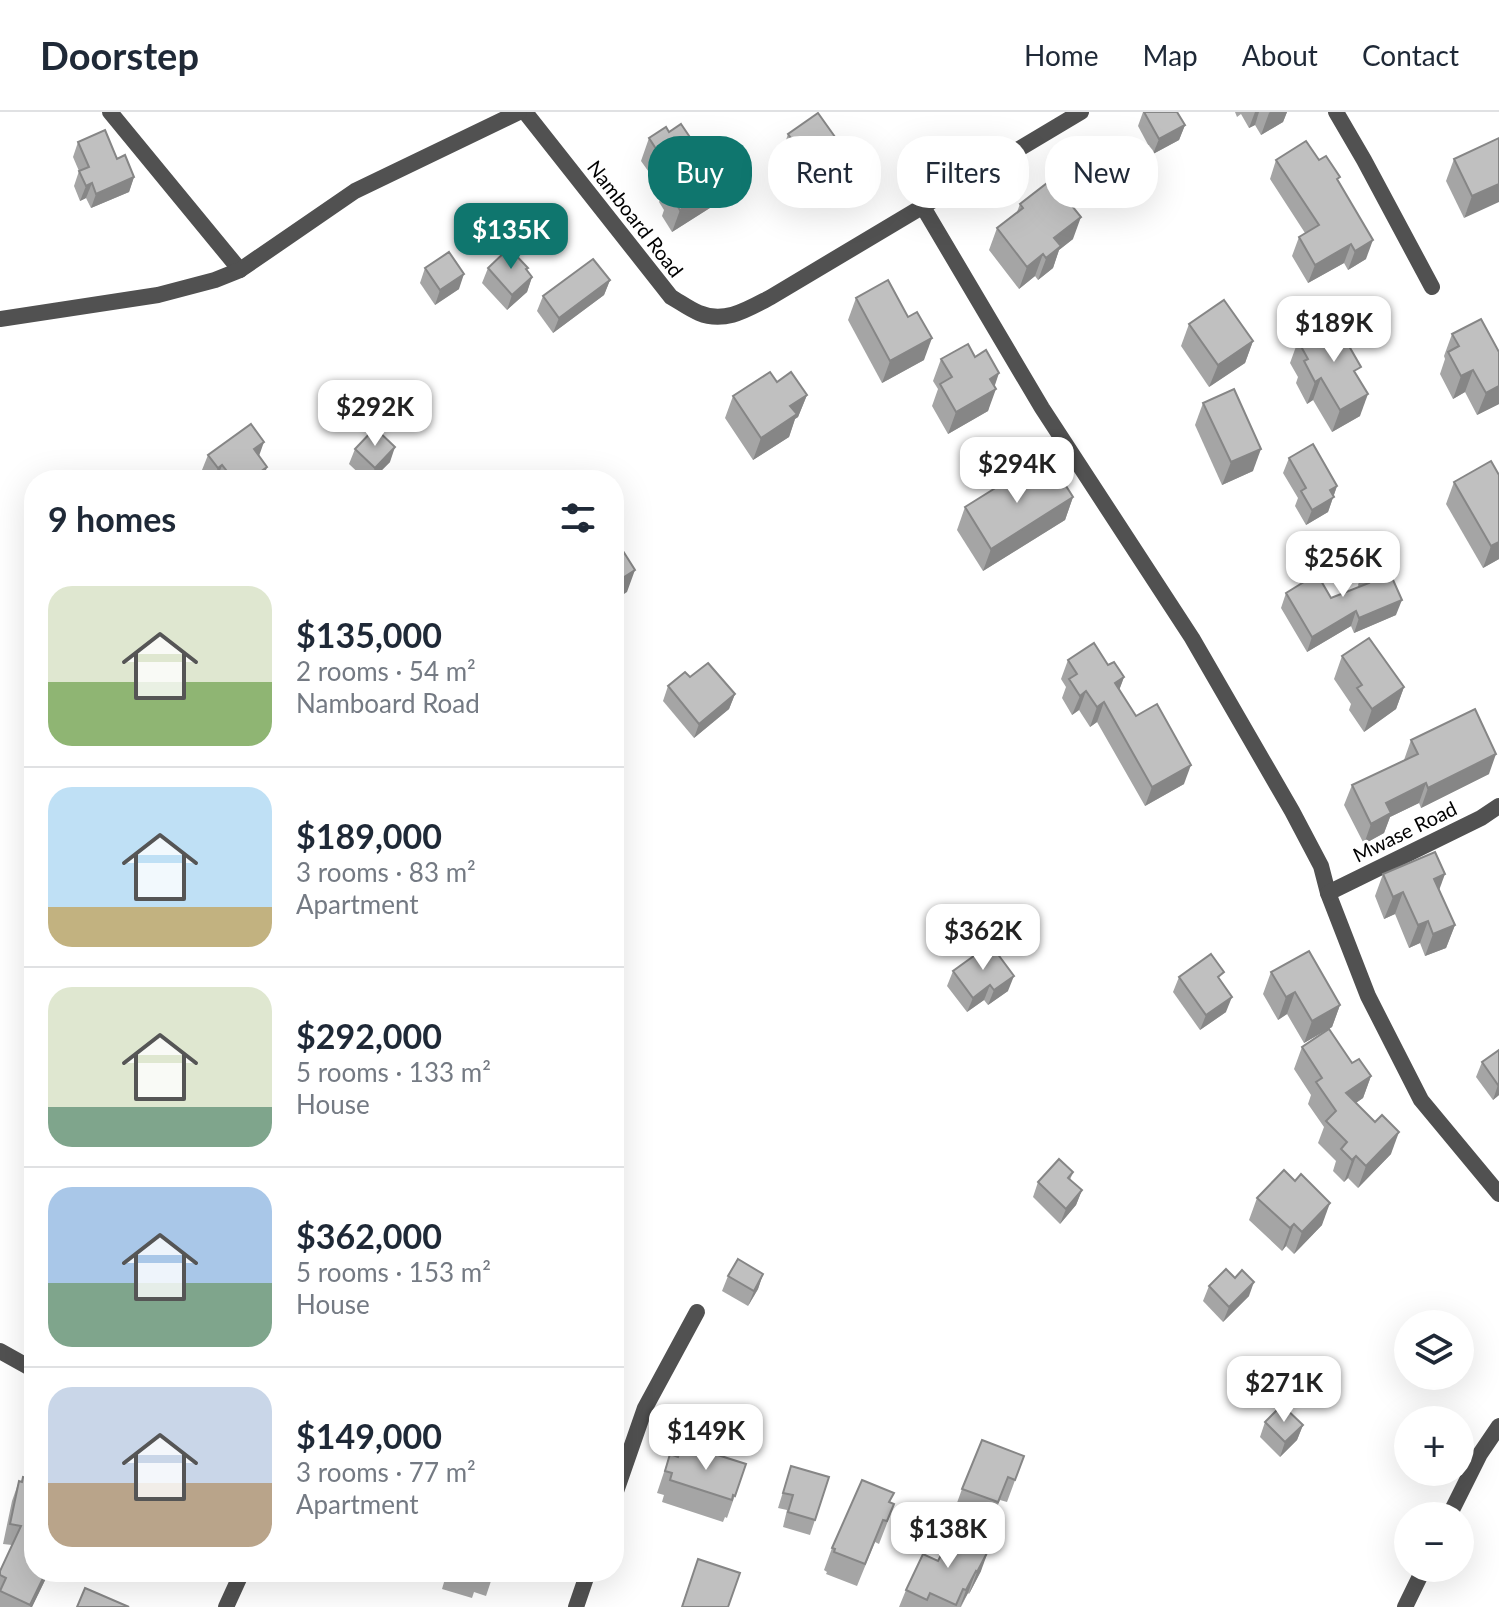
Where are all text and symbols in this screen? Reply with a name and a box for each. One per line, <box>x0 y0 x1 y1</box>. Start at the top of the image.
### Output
text: Doorstep <box>40 32 199 78</box>
text: Home <box>1024 38 1099 72</box>
text: Map <box>1143 38 1198 72</box>
text: About <box>1242 38 1318 72</box>
text: Contact <box>1362 38 1459 72</box>
chip: Buy <box>648 136 752 208</box>
chip: Rent <box>768 136 881 208</box>
chip: Filters <box>897 136 1029 208</box>
chip: New <box>1045 136 1158 208</box>
street label: Namboard Road <box>583 155 689 281</box>
pin: $135K <box>455 203 567 271</box>
text: $135K <box>472 213 550 245</box>
pin: $189K <box>1278 296 1390 364</box>
text: $189K <box>1295 306 1373 338</box>
pin: $292K <box>319 380 431 448</box>
text: $292K <box>336 390 414 422</box>
pin: $294K <box>961 437 1073 505</box>
text: $294K <box>978 447 1056 479</box>
icon: filters <box>556 496 600 540</box>
text: 9 homes <box>48 498 176 539</box>
pin: $256K <box>1287 531 1399 599</box>
text: $256K <box>1304 541 1382 573</box>
text: $135,000 <box>296 614 442 655</box>
icon: home <box>112 618 208 714</box>
text: 2 rooms · 54 m² <box>296 655 476 687</box>
text: Namboard Road <box>296 687 480 719</box>
street label: Mwase Road <box>1349 796 1460 867</box>
text: $189,000 <box>296 815 442 856</box>
icon: home <box>112 819 208 915</box>
text: 3 rooms · 83 m² <box>296 856 476 888</box>
text: Apartment <box>296 888 419 920</box>
pin: $362K <box>927 904 1039 972</box>
text: $362K <box>944 914 1022 946</box>
text: $292,000 <box>296 1015 442 1056</box>
icon: home <box>112 1019 208 1115</box>
text: 5 rooms · 133 m² <box>296 1056 491 1088</box>
text: House <box>296 1088 370 1120</box>
text: $362,000 <box>296 1215 442 1256</box>
icon: home <box>112 1219 208 1315</box>
text: 5 rooms · 153 m² <box>296 1256 491 1288</box>
text: House <box>296 1288 370 1320</box>
map controls <box>1394 1310 1474 1582</box>
button: layers <box>1394 1310 1474 1390</box>
pin: $271K <box>1228 1356 1340 1424</box>
text: $271K <box>1245 1366 1323 1398</box>
pin: $149K <box>650 1404 762 1472</box>
button: + <box>1394 1406 1474 1486</box>
text: $149K <box>667 1414 745 1446</box>
text: $149,000 <box>296 1415 442 1456</box>
icon: home <box>112 1419 208 1515</box>
text: 3 rooms · 77 m² <box>296 1456 476 1488</box>
text: Apartment <box>296 1488 419 1520</box>
pin: $138K <box>892 1502 1004 1570</box>
button: − <box>1394 1502 1474 1582</box>
text: $138K <box>909 1512 987 1544</box>

